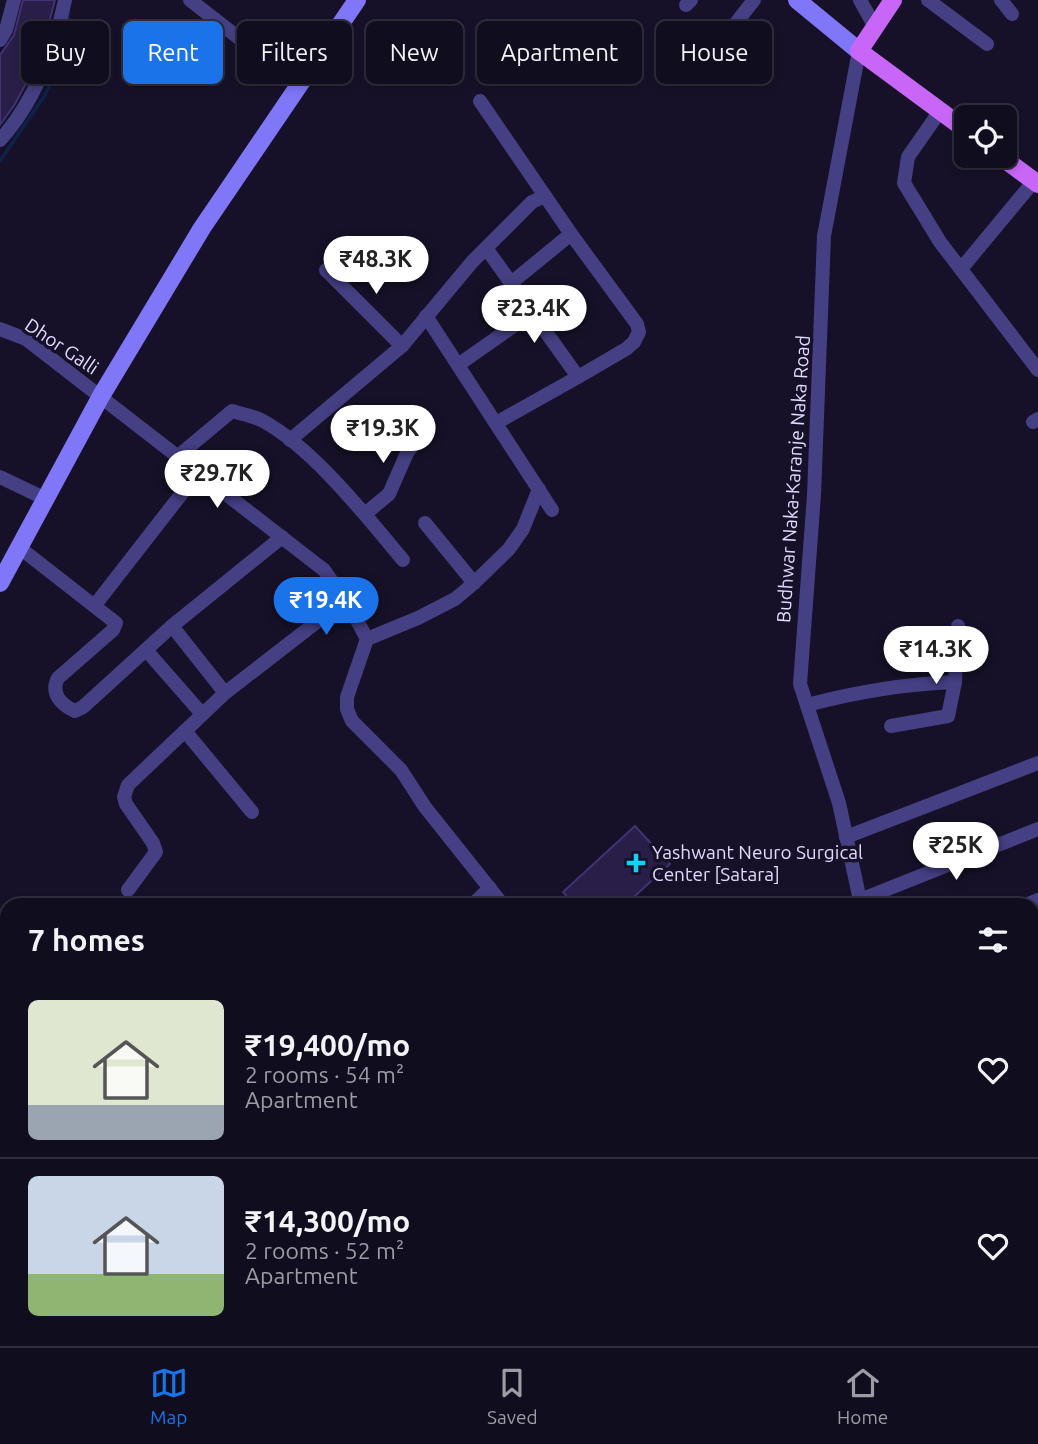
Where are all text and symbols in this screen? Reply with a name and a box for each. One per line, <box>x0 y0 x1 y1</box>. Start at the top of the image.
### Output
chip: Buy <box>21 21 109 84</box>
chip: Rent <box>123 21 223 84</box>
chip: Filters <box>237 21 352 84</box>
chip: New <box>366 21 463 84</box>
chip: Apartment <box>477 21 642 84</box>
chip: House <box>656 21 772 84</box>
map controls <box>954 105 1017 168</box>
button: locate <box>954 105 1017 168</box>
pin: ₹48.3K <box>319 236 433 296</box>
text: ₹48.3K <box>340 246 412 271</box>
pin: ₹23.4K <box>477 286 591 345</box>
text: ₹23.4K <box>498 295 570 320</box>
street label: Dhor Galli <box>21 313 103 379</box>
street label: Budhwar Naka-Karanje Naka Road <box>772 334 814 624</box>
pin: ₹19.3K <box>326 406 440 465</box>
text: ₹19.3K <box>347 415 419 440</box>
pin: ₹29.7K <box>160 450 274 510</box>
text: ₹29.7K <box>181 460 253 485</box>
pin: ₹19.4K <box>269 578 383 637</box>
text: ₹19.4K <box>290 587 362 612</box>
pin: ₹14.3K <box>879 626 993 686</box>
text: ₹14.3K <box>900 636 972 661</box>
pin: ₹25K <box>915 822 997 882</box>
text: ₹25K <box>929 832 983 857</box>
place label: Yashwant Neuro Surgical Center [Satara] <box>652 841 863 885</box>
marker: Yashwant Neuro Surgical Center [Satara] <box>626 853 646 873</box>
icon: filters <box>974 921 1012 959</box>
text: 7 homes <box>28 923 145 957</box>
icon: home <box>84 1028 168 1112</box>
text: ₹19,400/mo <box>245 1028 410 1062</box>
icon: heart <box>974 1051 1012 1089</box>
text: 2 rooms · 54 m² <box>245 1062 404 1087</box>
text: Apartment <box>245 1087 358 1112</box>
icon: home <box>84 1204 168 1288</box>
text: ₹14,300/mo <box>245 1204 410 1238</box>
icon: heart <box>974 1227 1012 1265</box>
text: 2 rooms · 52 m² <box>245 1238 404 1263</box>
text: Apartment <box>245 1263 358 1288</box>
tab: Map <box>150 1364 188 1428</box>
tab: Saved <box>487 1364 538 1428</box>
tab: Home <box>837 1364 888 1428</box>

